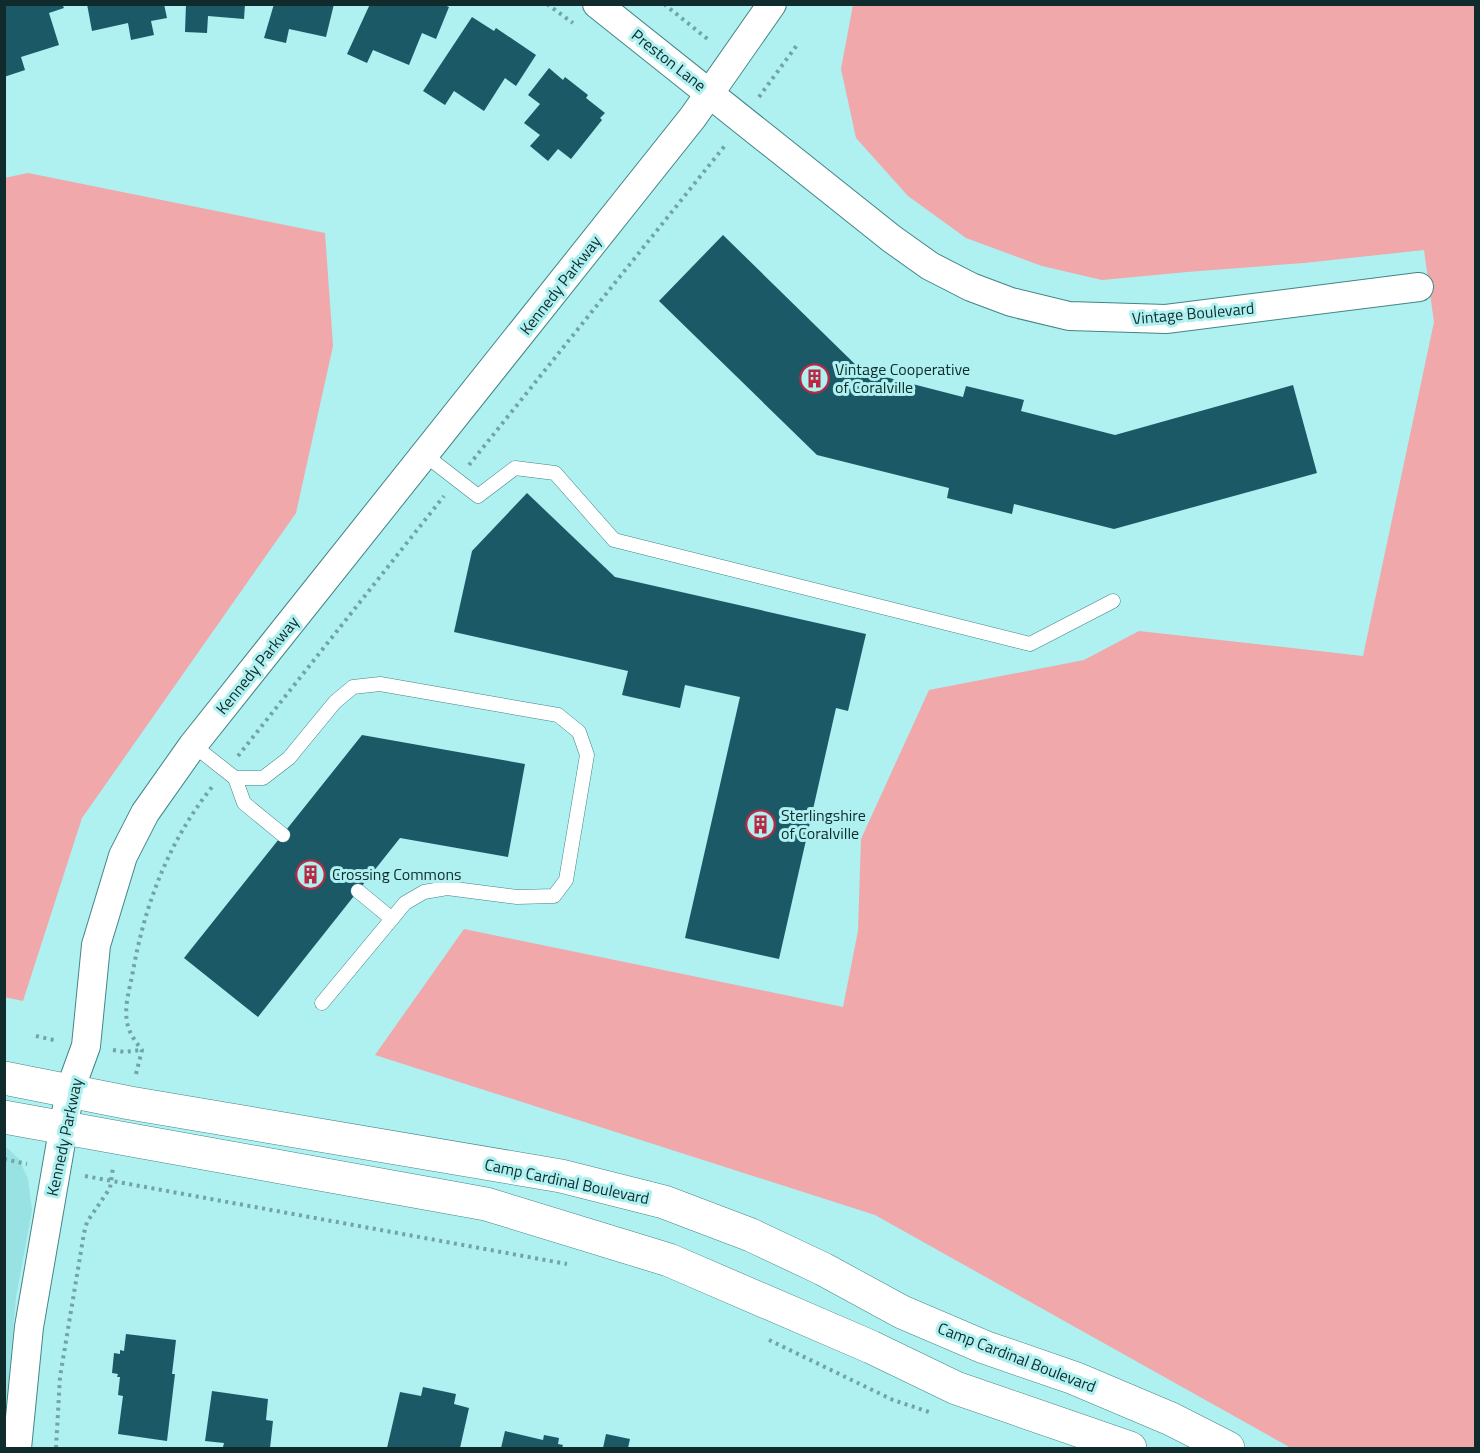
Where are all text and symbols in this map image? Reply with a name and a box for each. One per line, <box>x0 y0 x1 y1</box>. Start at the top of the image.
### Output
street label: Preston Lane <box>627 23 711 97</box>
street label: Kennedy Parkway <box>514 230 607 340</box>
street label: Vintage Boulevard <box>1131 296 1255 330</box>
place label: Vintage Cooperative of Coralville <box>835 357 970 399</box>
building icon: Vintage Cooperative of Coralville <box>798 362 830 394</box>
street label: Kennedy Parkway <box>210 610 304 719</box>
place label: Sterlingshire of Coralville <box>781 803 866 845</box>
building icon: Sterlingshire of Coralville <box>744 808 776 840</box>
building icon: Crossing Commons <box>295 858 327 890</box>
place label: Crossing Commons <box>332 862 461 886</box>
street label: Kennedy Parkway <box>40 1075 88 1198</box>
street label: Camp Cardinal Boulevard <box>482 1152 652 1210</box>
street label: Camp Cardinal Boulevard <box>934 1316 1100 1398</box>

